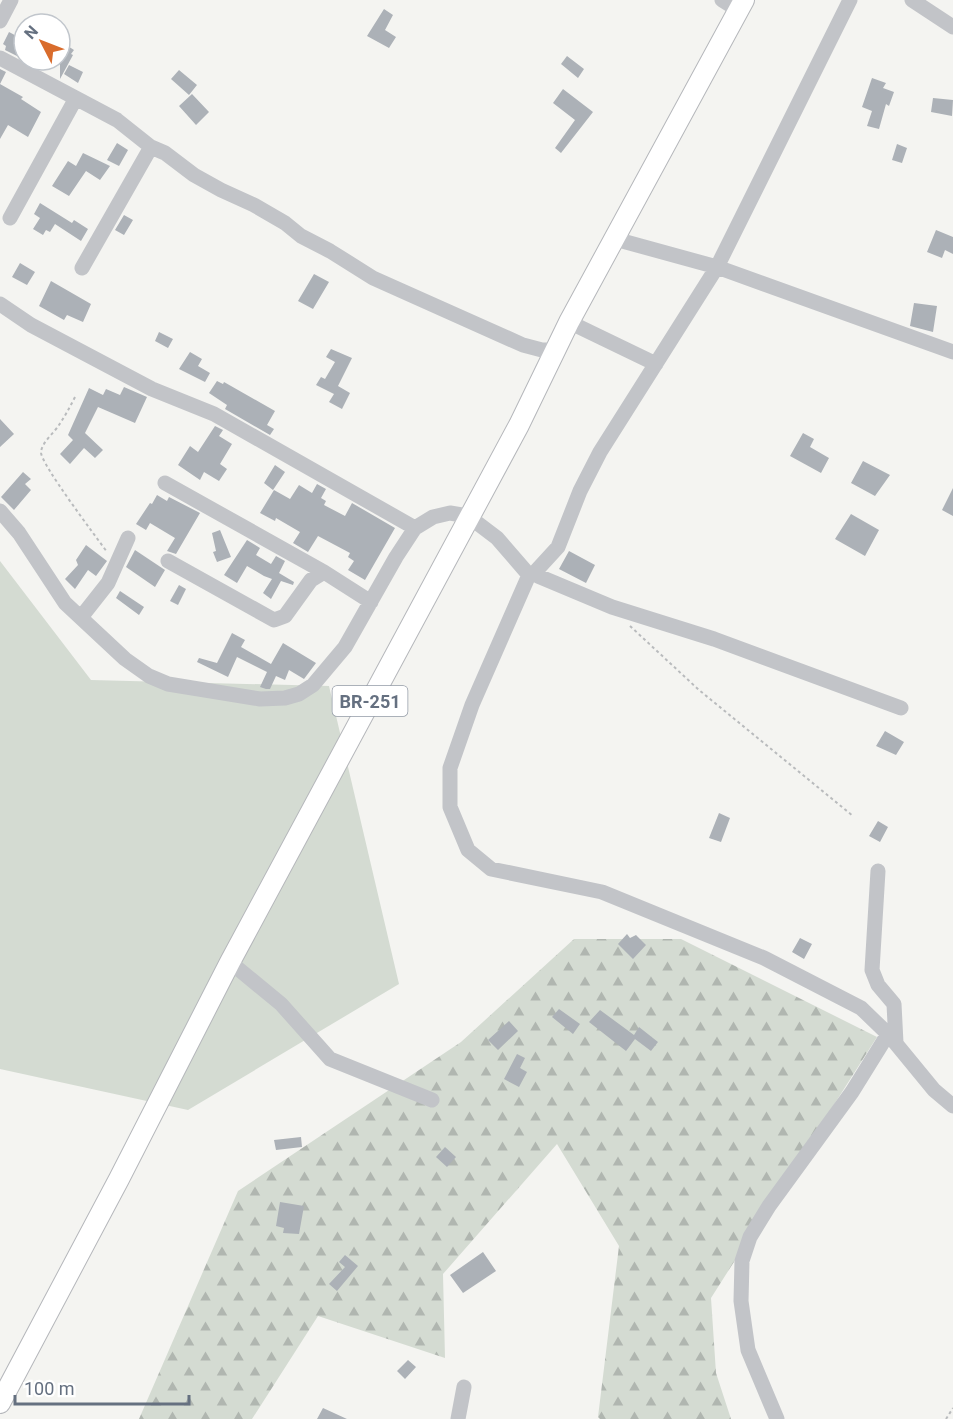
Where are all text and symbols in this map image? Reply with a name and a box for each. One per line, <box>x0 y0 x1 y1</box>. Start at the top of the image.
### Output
north arrow <box>12 12 72 72</box>
text: N <box>20 22 42 43</box>
road number: BR-251 <box>332 686 407 716</box>
scale bar <box>15 1368 189 1406</box>
text: 100 m <box>24 1378 75 1399</box>

